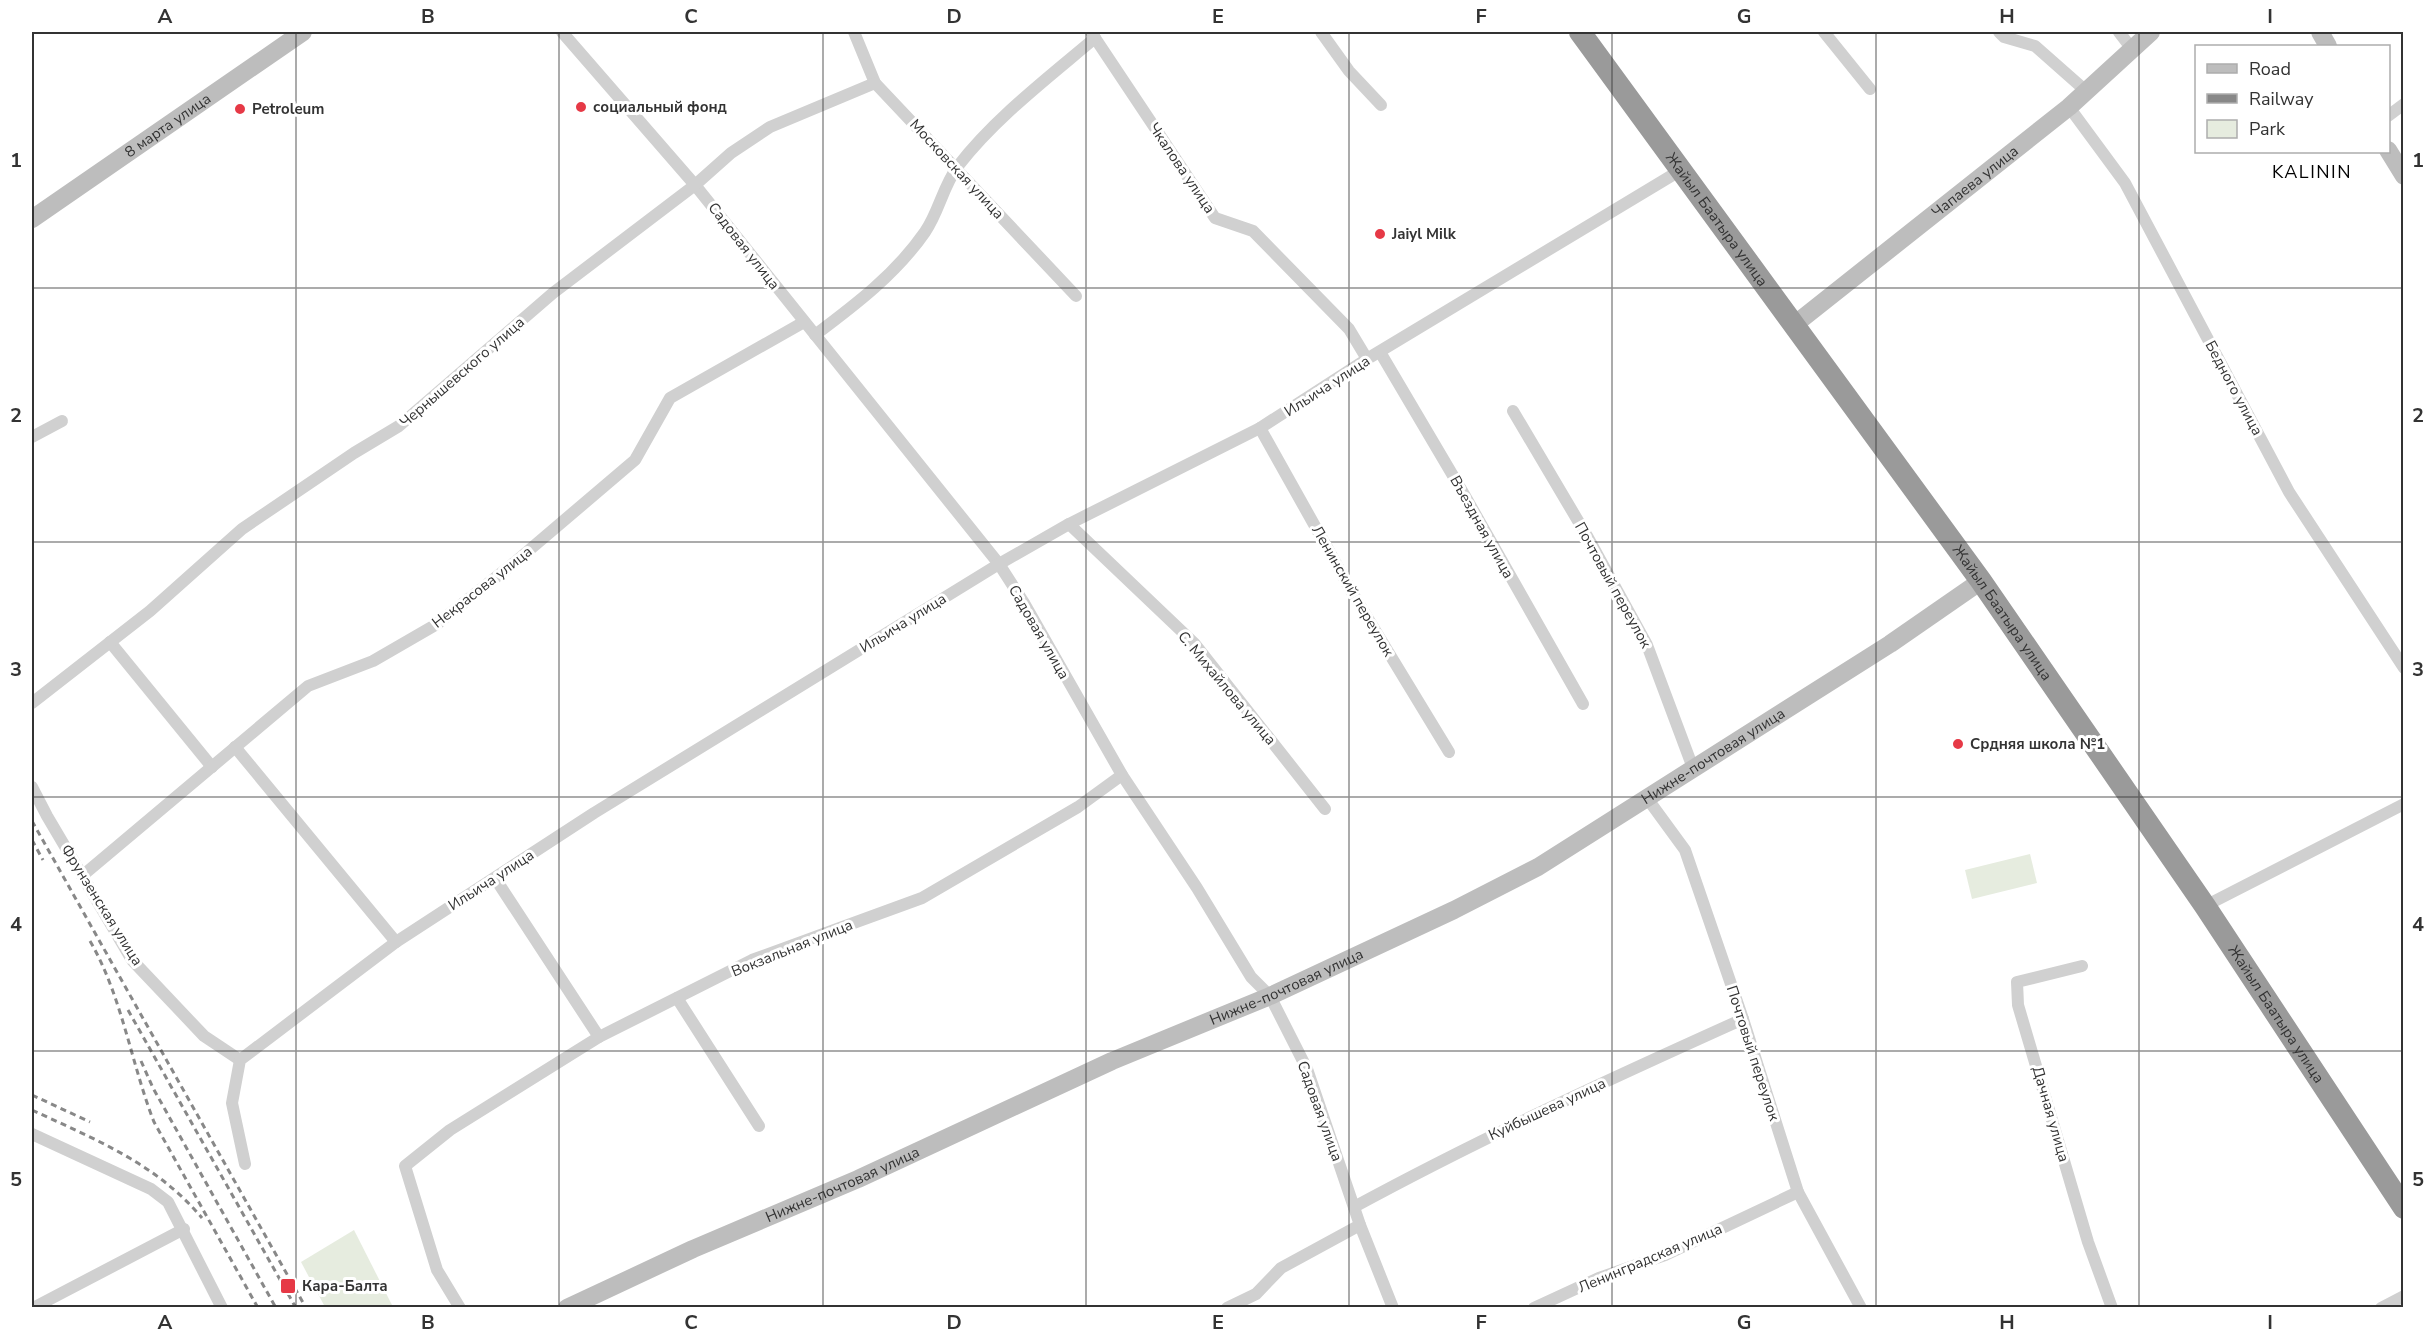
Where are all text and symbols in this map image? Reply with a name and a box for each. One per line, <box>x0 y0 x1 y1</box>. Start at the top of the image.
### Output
text: A <box>158 3 173 30</box>
text: B <box>421 3 435 30</box>
text: C <box>684 3 698 30</box>
text: D <box>946 3 962 30</box>
text: E <box>1212 3 1224 30</box>
text: F <box>1475 3 1487 30</box>
text: G <box>1737 3 1751 30</box>
text: H <box>1999 3 2015 30</box>
text: I <box>2267 3 2273 30</box>
legend <box>2195 45 2390 153</box>
text: Road <box>2249 57 2291 81</box>
text: Railway <box>2249 87 2314 111</box>
street label: 8 марта улица <box>121 89 215 162</box>
place label: социальный фонд <box>593 97 727 117</box>
place label: Petroleum <box>252 99 324 119</box>
marker: социальный фонд <box>574 100 588 114</box>
marker: Petroleum <box>233 102 247 116</box>
street label: Московская улица <box>905 115 1009 223</box>
text: Park <box>2249 117 2286 141</box>
street label: Чкалова улица <box>1144 119 1220 217</box>
street label: Чапаева улица <box>1928 141 2022 222</box>
text: 1 <box>10 147 22 174</box>
text: 1 <box>2412 147 2424 174</box>
street label: Жайыл Баатыра улица <box>1661 148 1772 290</box>
district label: KALININ <box>2272 160 2352 184</box>
street label: Садовая улица <box>704 198 784 294</box>
place label: Jaiyl Milk <box>1391 224 1457 244</box>
marker: Jaiyl Milk <box>1373 227 1387 241</box>
street label: Чернышевского улица <box>395 312 529 432</box>
street label: Бедного улица <box>2201 337 2267 439</box>
street label: Ильича улица <box>1280 351 1374 421</box>
text: 2 <box>10 402 22 429</box>
text: 2 <box>2412 402 2424 429</box>
street label: Въездная улица <box>1445 472 1519 582</box>
street label: Почтовый переулок <box>1570 518 1656 652</box>
street label: Ленинский переулок <box>1307 522 1399 660</box>
street label: Жайыл Баатыра улица <box>1948 541 2057 684</box>
street label: Некрасова улица <box>428 542 536 632</box>
street label: Садовая улица <box>1004 581 1074 683</box>
street label: Ильича улица <box>856 588 950 658</box>
street label: С. Михайлова улица <box>1173 627 1281 749</box>
text: 3 <box>10 656 22 683</box>
text: 3 <box>2412 656 2424 683</box>
street label: Нижне-почтовая улица <box>1637 703 1789 809</box>
place label: Срдняя школа №1 <box>1970 734 2105 754</box>
marker: Срдняя школа №1 <box>1951 737 1965 751</box>
street label: Фрунзенская улица <box>57 841 147 969</box>
street label: Ильича улица <box>444 845 538 915</box>
text: 4 <box>10 911 22 938</box>
text: 4 <box>2412 911 2424 938</box>
street label: Вокзальная улица <box>728 914 856 982</box>
street label: Жайыл Баатыра улица <box>2223 941 2329 1087</box>
street label: Нижне-почтовая улица <box>1207 944 1367 1030</box>
street label: Почтовый переулок <box>1722 983 1784 1123</box>
street label: Садовая улица <box>1293 1058 1347 1164</box>
street label: Дачная улица <box>2028 1064 2074 1164</box>
street label: Куйбышева улица <box>1485 1073 1609 1145</box>
street label: Нижне-почтовая улица <box>762 1142 923 1227</box>
text: 5 <box>10 1166 22 1193</box>
text: 5 <box>2412 1166 2424 1193</box>
street label: Ленинградская улица <box>1575 1219 1725 1297</box>
place label: Кара-Балта <box>302 1276 388 1296</box>
marker: Кара-Балта <box>279 1277 297 1295</box>
text: A <box>158 1309 173 1336</box>
text: B <box>421 1309 435 1336</box>
text: C <box>684 1309 698 1336</box>
text: D <box>946 1309 962 1336</box>
text: E <box>1212 1309 1224 1336</box>
text: F <box>1475 1309 1487 1336</box>
text: G <box>1737 1309 1751 1336</box>
text: H <box>1999 1309 2015 1336</box>
text: I <box>2267 1309 2273 1336</box>

